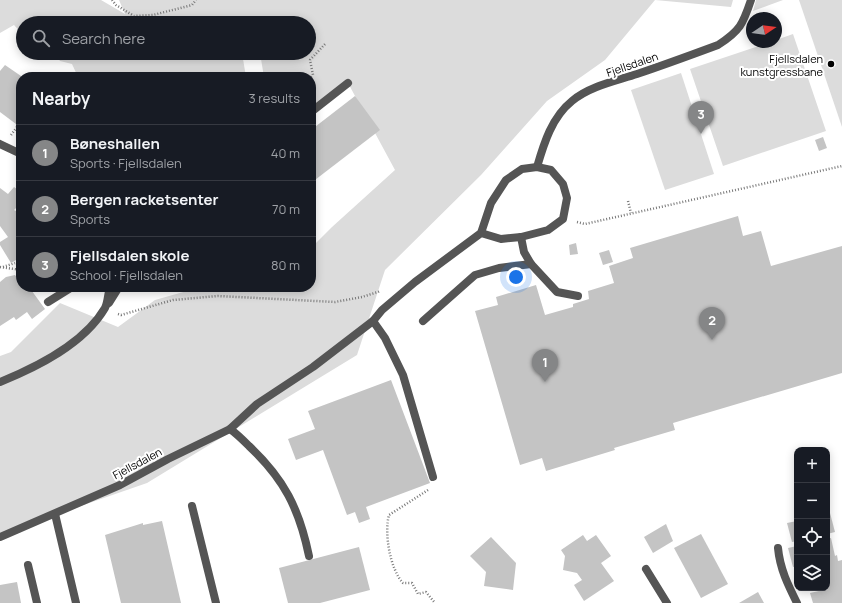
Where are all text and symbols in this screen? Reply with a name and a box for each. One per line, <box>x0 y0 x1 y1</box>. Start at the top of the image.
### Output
north arrow <box>746 12 782 48</box>
search box <box>16 16 316 60</box>
icon: search <box>30 27 52 49</box>
text: Search here <box>62 28 145 49</box>
street label: Fjellsdalen <box>604 48 660 80</box>
place label: Fjellsdalen kunstgressbane <box>740 51 824 79</box>
marker: Fjellsdalen kunstgressbane <box>826 59 836 69</box>
text: Nearby <box>32 87 90 110</box>
text: 3 results <box>248 89 300 107</box>
pin: 3 <box>688 101 714 134</box>
text: Bøneshallen <box>70 133 160 154</box>
text: 1 <box>42 144 48 162</box>
text: 40 m <box>271 144 300 162</box>
text: Sports · Fjellsdalen <box>70 154 182 172</box>
text: Bergen racketsenter <box>70 189 219 210</box>
text: 2 <box>41 200 49 218</box>
text: 70 m <box>272 200 300 218</box>
text: Sports <box>70 210 110 228</box>
text: Fjellsdalen skole <box>70 245 190 266</box>
text: 3 <box>41 256 49 274</box>
text: 80 m <box>271 256 300 274</box>
text: School · Fjellsdalen <box>70 266 183 284</box>
your location <box>506 267 526 287</box>
pin: 2 <box>699 307 725 340</box>
pin: 1 <box>532 349 558 382</box>
street label: Fjellsdalen <box>110 444 164 482</box>
map controls <box>794 447 830 591</box>
button: + <box>794 447 830 483</box>
button: − <box>794 483 830 519</box>
button: locate <box>794 519 830 555</box>
button: layers <box>794 555 830 591</box>

